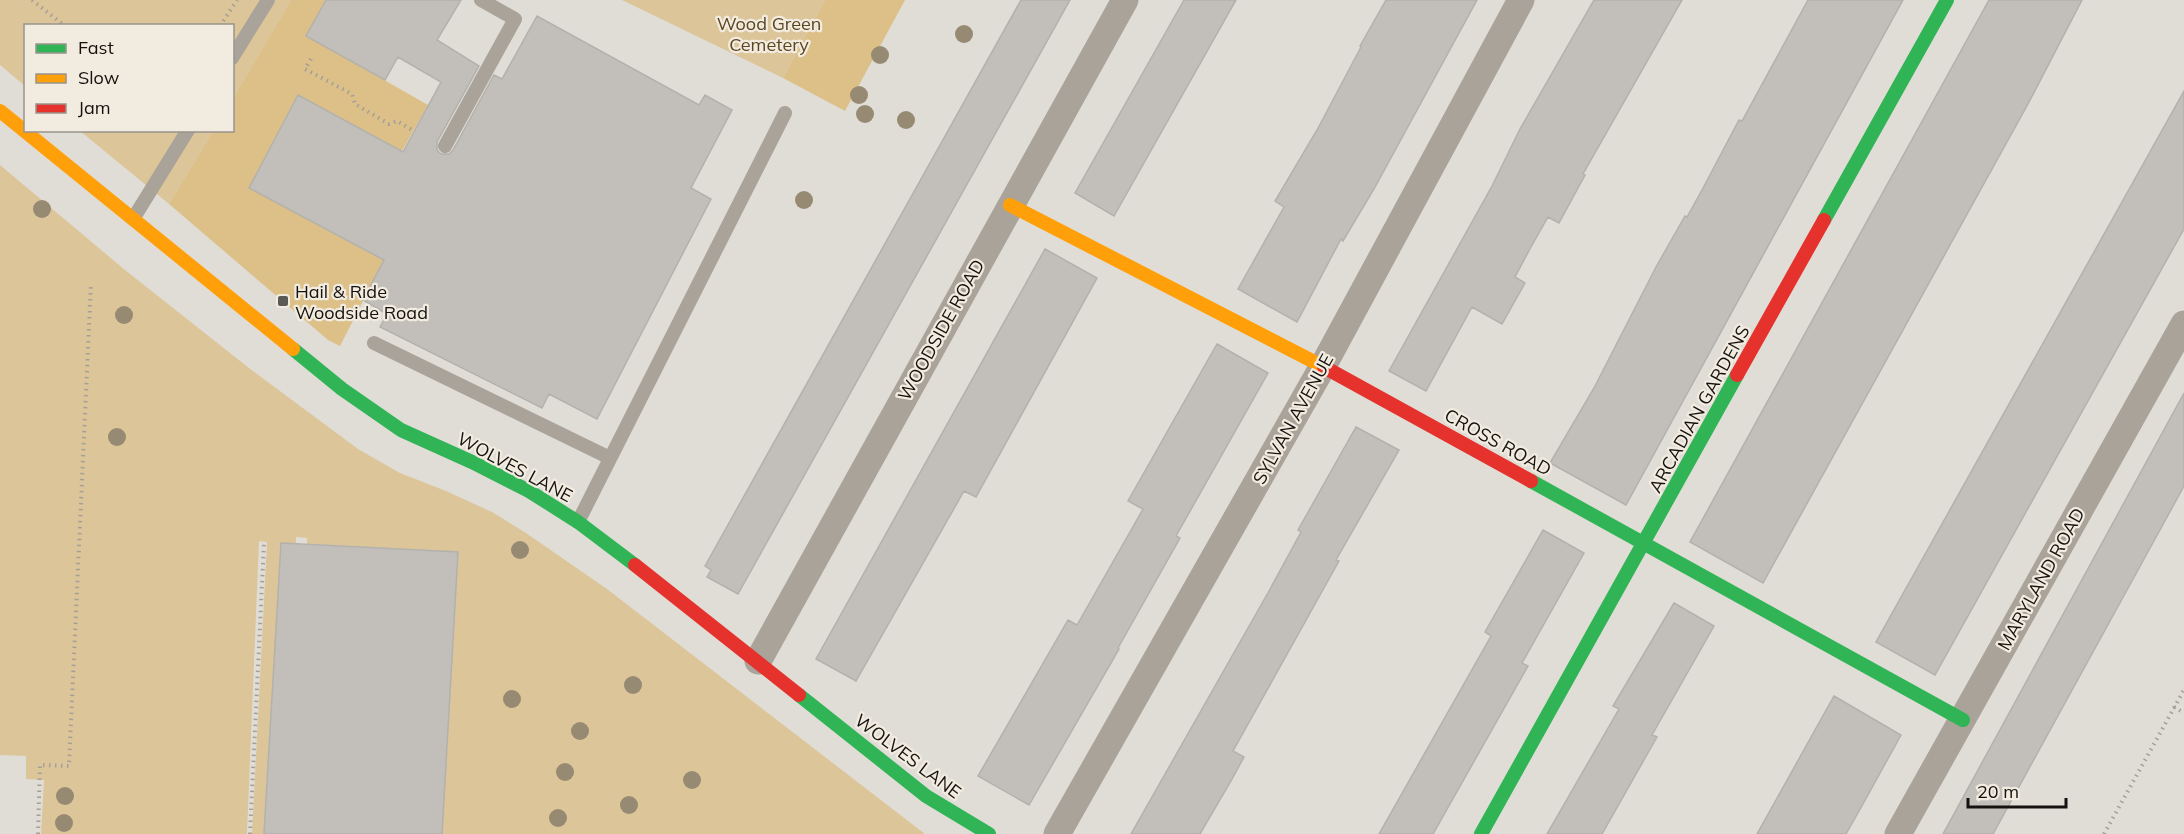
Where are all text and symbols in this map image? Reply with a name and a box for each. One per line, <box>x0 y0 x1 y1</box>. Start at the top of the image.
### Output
park label: Wood Green Cemetery <box>717 12 821 56</box>
legend <box>24 24 234 132</box>
text: Fast <box>78 36 114 59</box>
text: Slow <box>78 66 120 89</box>
text: Jam <box>78 96 111 119</box>
street label: WOODSIDE ROAD <box>893 255 989 405</box>
place label: Hail & Ride Woodside Road <box>295 280 428 324</box>
marker: Hail & Ride Woodside Road <box>276 294 290 308</box>
street label: ARCADIAN GARDENS <box>1643 321 1755 497</box>
street label: SYLVAN AVENUE <box>1248 350 1338 488</box>
street label: CROSS ROAD <box>1441 403 1555 481</box>
street label: WOLVES LANE <box>453 427 577 507</box>
street label: MARYLAND ROAD <box>1992 504 2090 654</box>
street label: WOLVES LANE <box>850 709 966 803</box>
scale bar <box>1968 771 2066 809</box>
text: 20 m <box>1977 780 2019 803</box>

